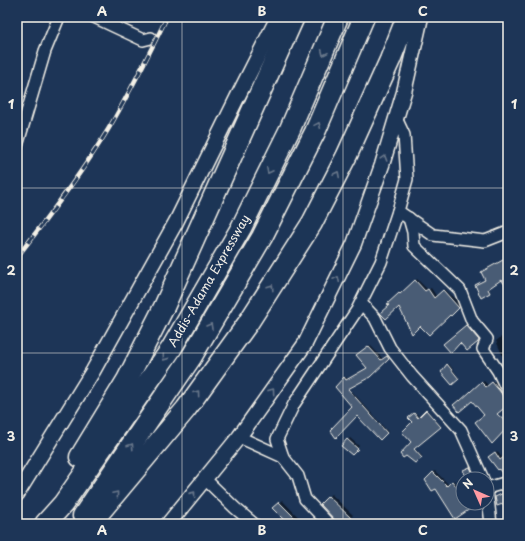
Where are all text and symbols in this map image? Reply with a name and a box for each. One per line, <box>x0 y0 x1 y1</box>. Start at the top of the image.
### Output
text: A <box>97 1 107 20</box>
text: B <box>258 1 267 20</box>
text: C <box>418 1 428 20</box>
one-way arrow <box>321 49 329 57</box>
text: 1 <box>8 94 14 113</box>
text: 1 <box>511 94 517 113</box>
one-way arrow <box>313 122 321 130</box>
one-way arrow <box>379 155 388 162</box>
one-way arrow <box>266 167 274 174</box>
one-way arrow <box>332 171 340 179</box>
street label: Addis-Adama Expressway <box>163 211 253 350</box>
text: 2 <box>6 260 16 279</box>
text: 2 <box>509 260 519 279</box>
one-way arrow <box>332 275 340 283</box>
one-way arrow <box>267 284 274 291</box>
one-way arrow <box>205 323 212 330</box>
one-way arrow <box>163 353 170 360</box>
one-way arrow <box>267 388 274 395</box>
one-way arrow <box>193 391 200 398</box>
text: 3 <box>7 426 16 445</box>
text: 3 <box>510 426 519 445</box>
one-way arrow <box>126 443 134 450</box>
north arrow <box>455 471 495 511</box>
text: N <box>458 474 477 493</box>
one-way arrow <box>188 491 195 498</box>
one-way arrow <box>111 492 118 499</box>
text: A <box>97 520 107 539</box>
text: B <box>258 520 267 539</box>
text: C <box>418 520 428 539</box>

